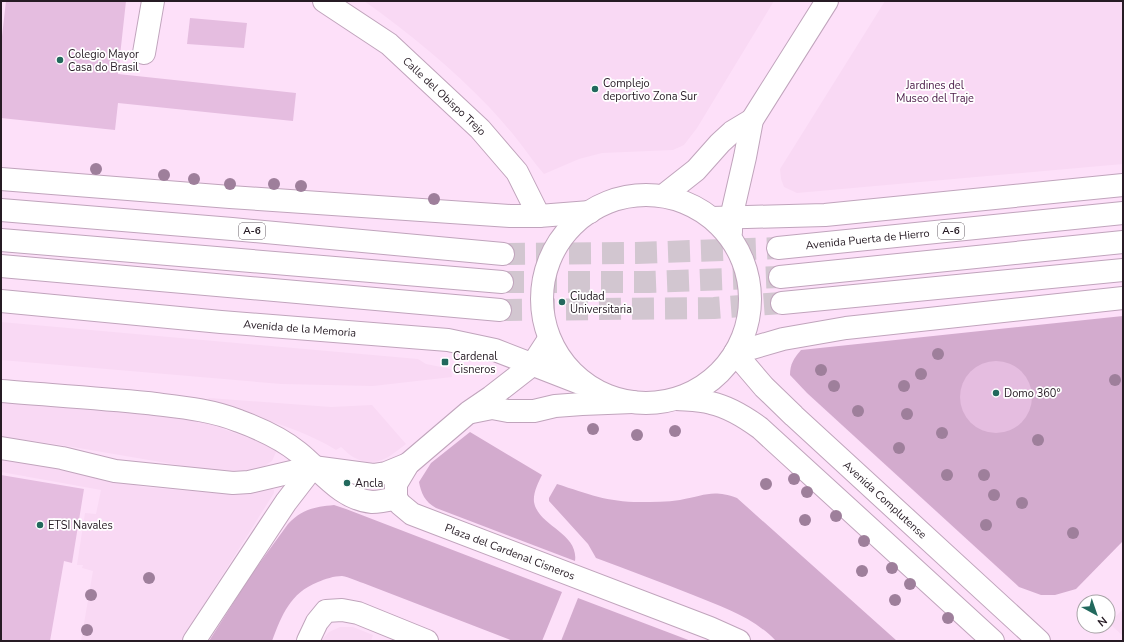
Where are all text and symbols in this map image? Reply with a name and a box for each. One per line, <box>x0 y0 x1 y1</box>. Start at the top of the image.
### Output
place label: Colegio Mayor Casa do Brasil <box>68 47 139 75</box>
street label: Calle del Obispo Trejo <box>400 53 490 138</box>
marker: Colegio Mayor Casa do Brasil <box>55 55 65 65</box>
place label: Complejo deportivo Zona Sur <box>603 76 697 104</box>
park label: Jardines del Museo del Traje <box>896 78 974 106</box>
marker: Complejo deportivo Zona Sur <box>590 84 600 94</box>
road number: A-6 <box>239 223 265 239</box>
road number: A-6 <box>938 223 964 239</box>
street label: Avenida Puerta de Hierro <box>805 225 930 253</box>
place label: Ciudad Universitaria <box>570 289 632 317</box>
marker: Ciudad Universitaria <box>557 297 567 307</box>
street label: Avenida de la Memoria <box>243 316 357 340</box>
place label: Cardenal Cisneros <box>453 349 498 377</box>
marker: Cardenal Cisneros <box>440 357 450 367</box>
place label: Domo 360° <box>1004 386 1061 401</box>
marker: Domo 360° <box>991 388 1001 398</box>
street label: Avenida Complutense <box>840 457 930 542</box>
place label: Ancla <box>355 476 384 491</box>
marker: Ancla <box>342 478 352 488</box>
place label: ETSI Navales <box>48 518 113 533</box>
marker: ETSI Navales <box>35 520 45 530</box>
street label: Plaza del Cardenal Cisneros <box>443 520 577 583</box>
north arrow <box>1076 594 1116 634</box>
text: N <box>1094 613 1110 630</box>

